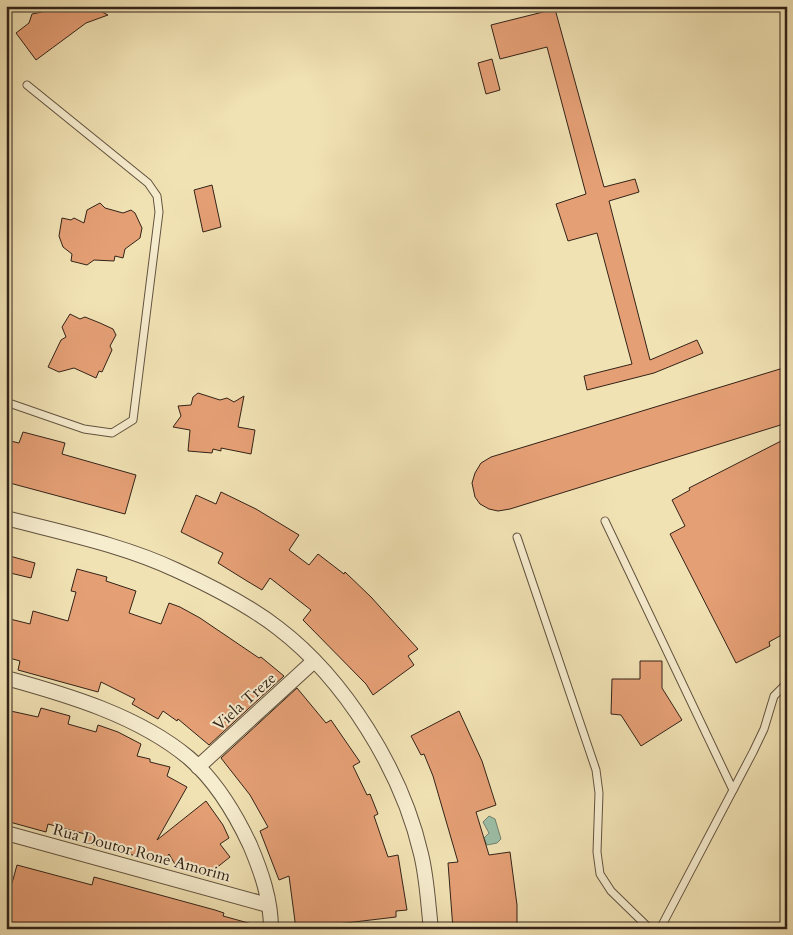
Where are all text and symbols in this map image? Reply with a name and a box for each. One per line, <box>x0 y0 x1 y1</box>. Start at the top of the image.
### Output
street label: Viela Treze <box>208 667 281 736</box>
street label: Rua Doutor Rone Amorim <box>50 819 233 887</box>

